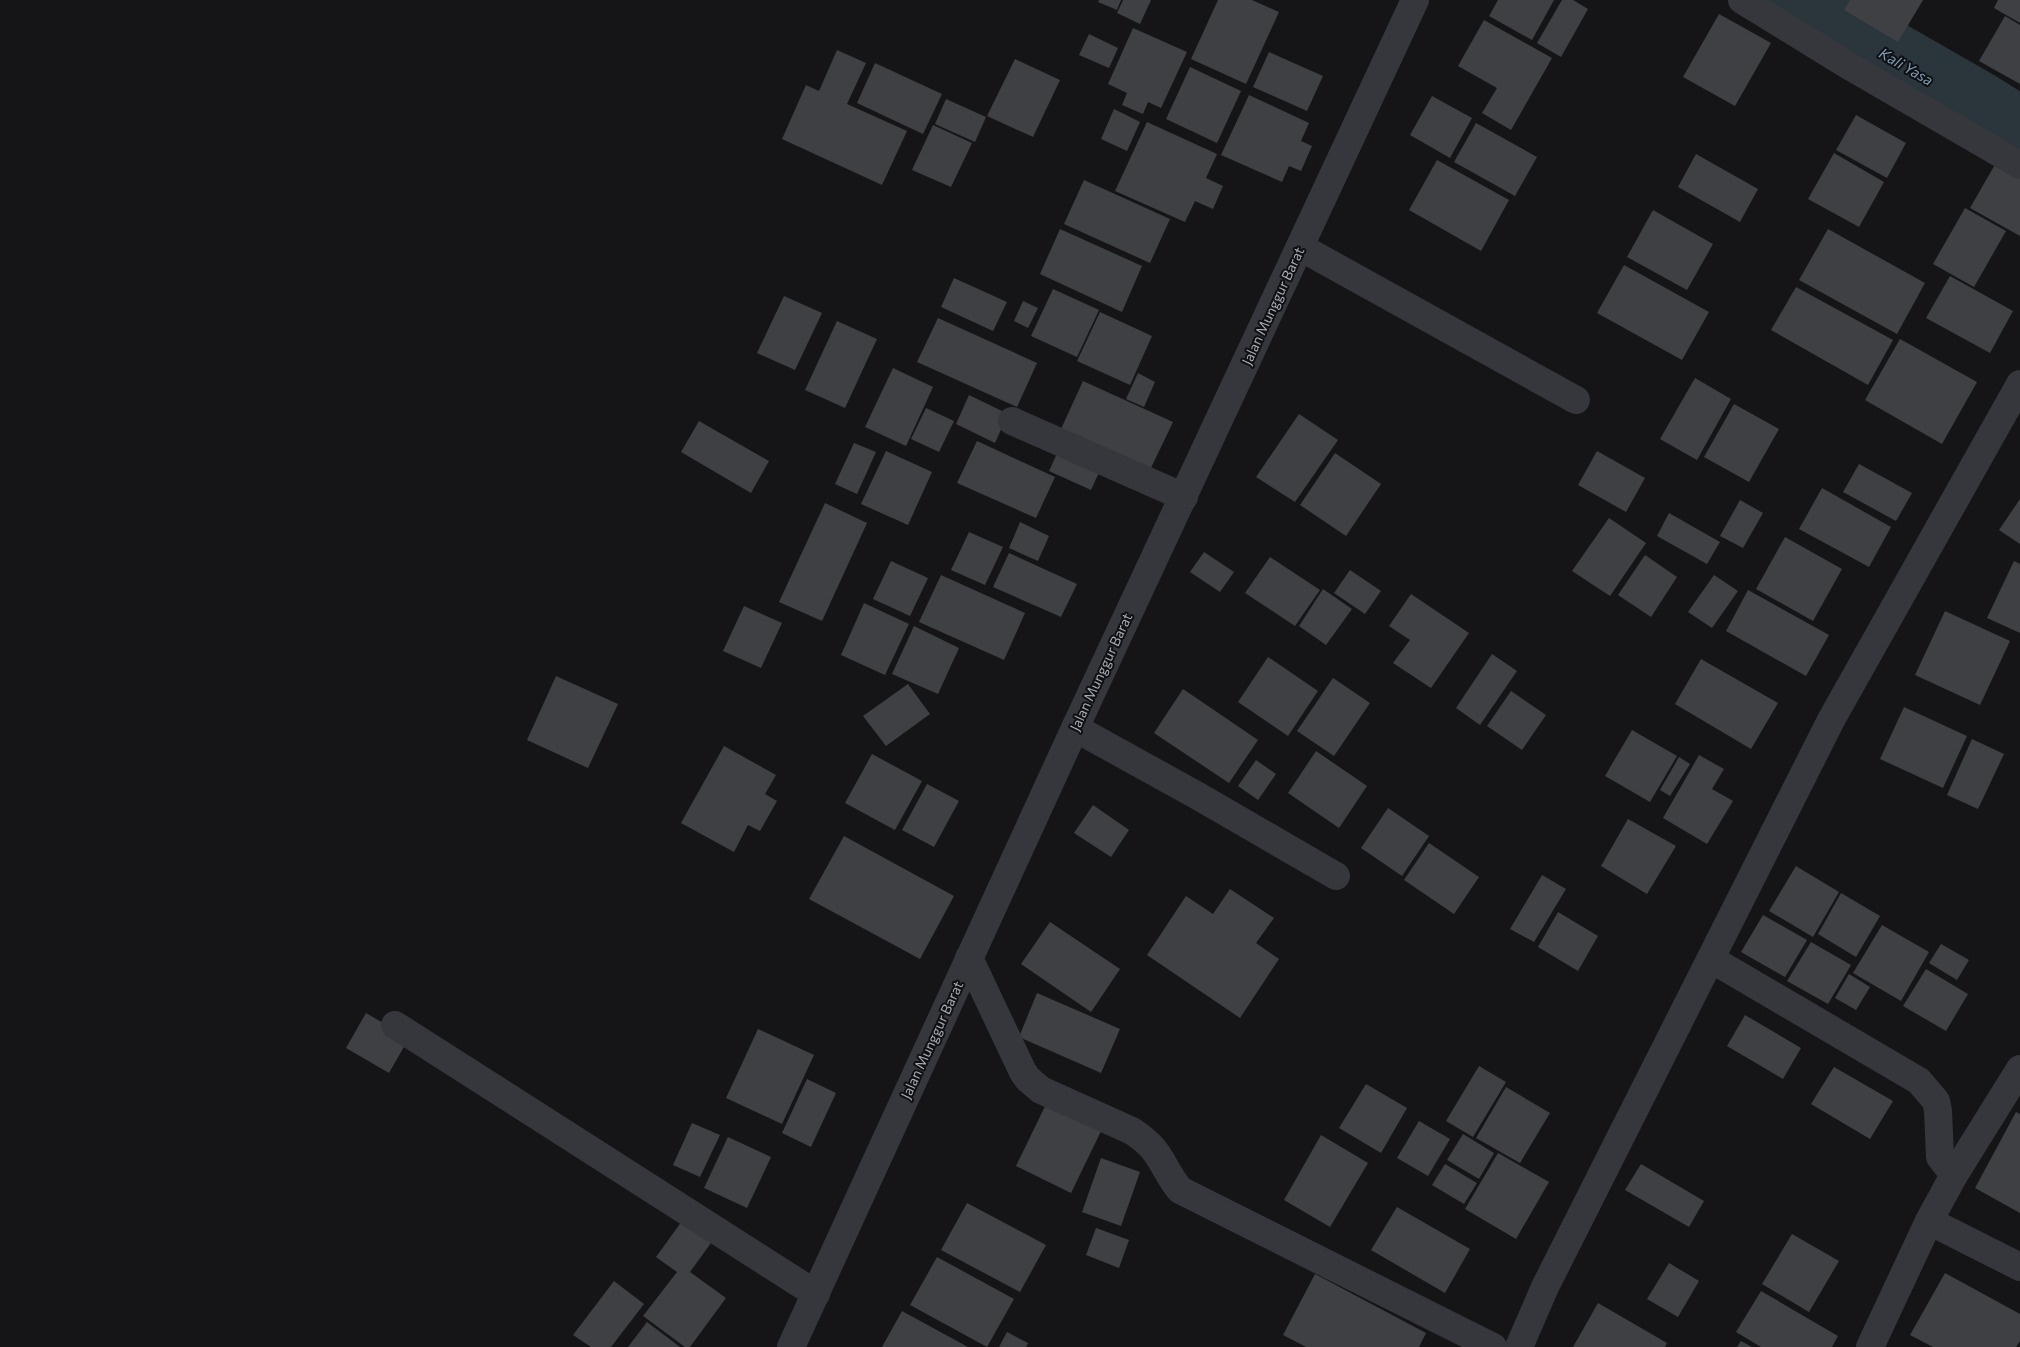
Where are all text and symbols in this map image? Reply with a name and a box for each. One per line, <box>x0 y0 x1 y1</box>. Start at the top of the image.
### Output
water label: Kali Yasa <box>1876 44 1937 89</box>
street label: Jalan Munggur Barat <box>1238 244 1307 368</box>
street label: Jalan Munggur Barat <box>1066 610 1135 734</box>
street label: Jalan Munggur Barat <box>897 978 966 1102</box>

